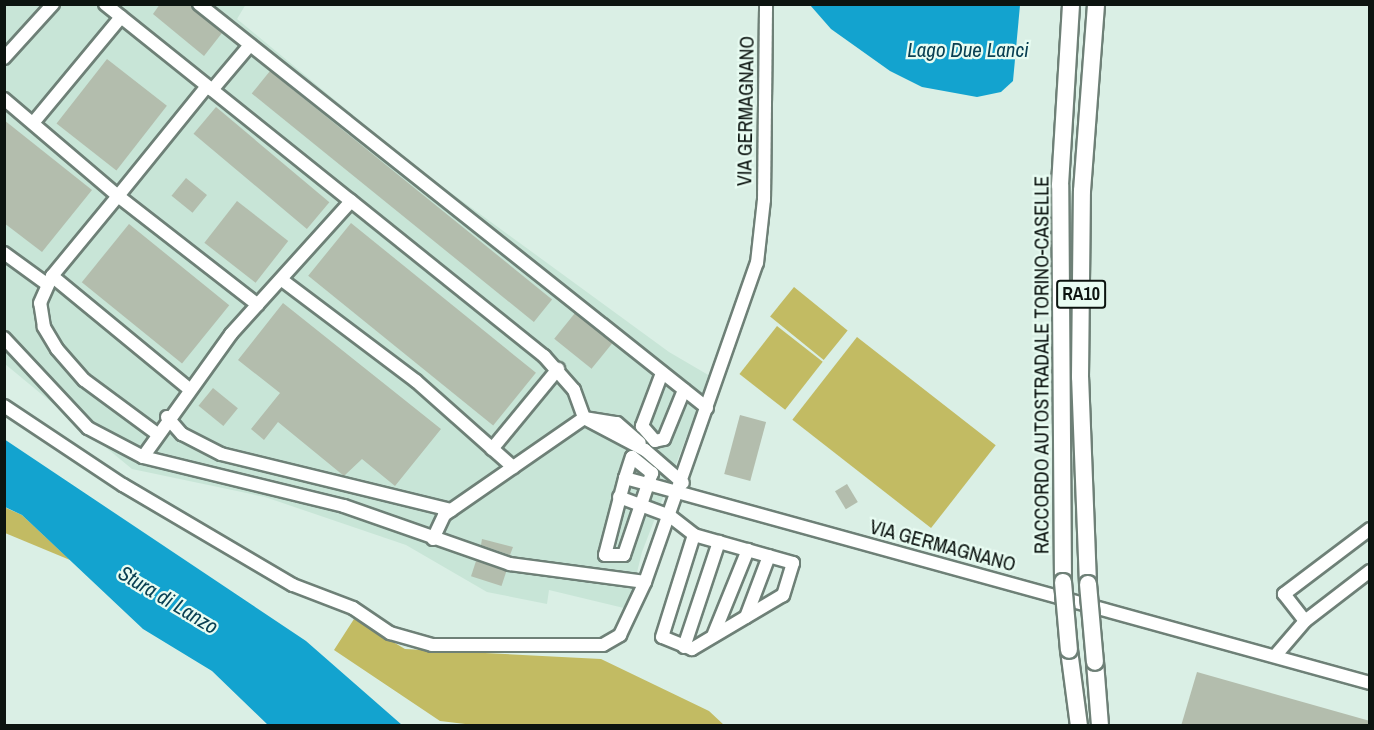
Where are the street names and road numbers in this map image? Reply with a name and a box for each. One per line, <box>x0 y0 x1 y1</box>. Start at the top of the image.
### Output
street label: VIA GERMAGNANO <box>732 35 758 187</box>
street label: RACCORDO AUTOSTRADALE TORINO-CASELLE <box>1029 175 1053 555</box>
road number: RA10 <box>1056 279 1106 309</box>
street label: VIA GERMAGNANO <box>867 514 1019 576</box>

